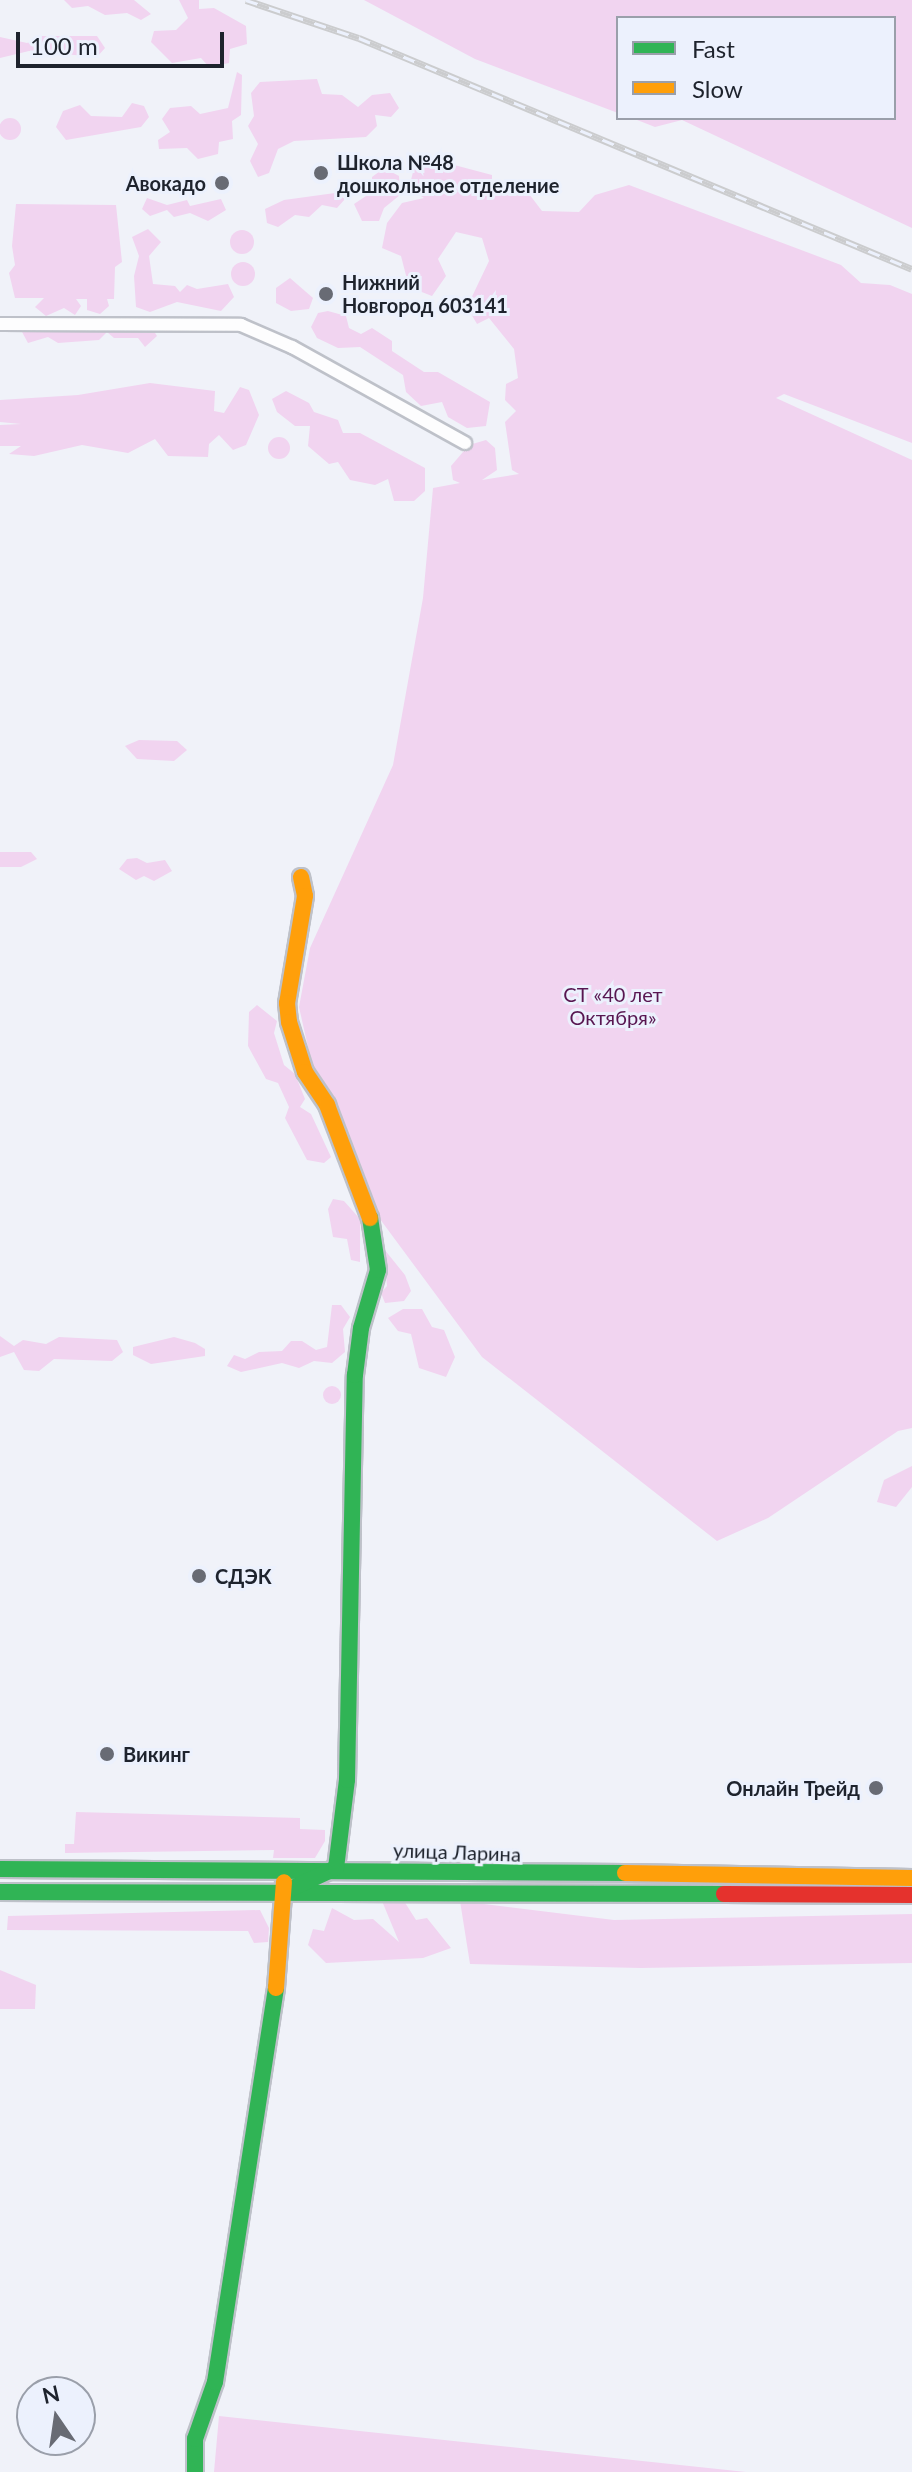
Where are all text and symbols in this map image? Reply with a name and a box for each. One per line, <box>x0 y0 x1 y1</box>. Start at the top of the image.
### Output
scale bar <box>20 16 228 66</box>
legend <box>616 16 896 120</box>
text: 100 m <box>30 31 98 60</box>
text: Fast <box>692 34 735 63</box>
text: Slow <box>692 74 743 103</box>
place label: Школа №48 дошкольное отделение <box>337 150 559 197</box>
marker: Школа №48 дошкольное отделение <box>312 164 330 182</box>
place label: Авокадо <box>126 171 206 195</box>
marker: Авокадо <box>213 174 231 192</box>
place label: Нижний Новгород 603141 <box>342 270 508 317</box>
marker: Нижний Новгород 603141 <box>317 285 335 303</box>
park label: СТ «40 лет Октября» <box>563 983 663 1030</box>
place label: СДЭК <box>215 1564 272 1588</box>
marker: СДЭК <box>190 1567 208 1585</box>
place label: Викинг <box>123 1742 190 1766</box>
marker: Викинг <box>98 1745 116 1763</box>
place label: Онлайн Трейд <box>726 1776 860 1800</box>
marker: Онлайн Трейд <box>867 1779 885 1797</box>
street label: улица Ларина <box>393 1838 521 1866</box>
north arrow <box>16 2376 96 2456</box>
text: N <box>40 2379 62 2409</box>

